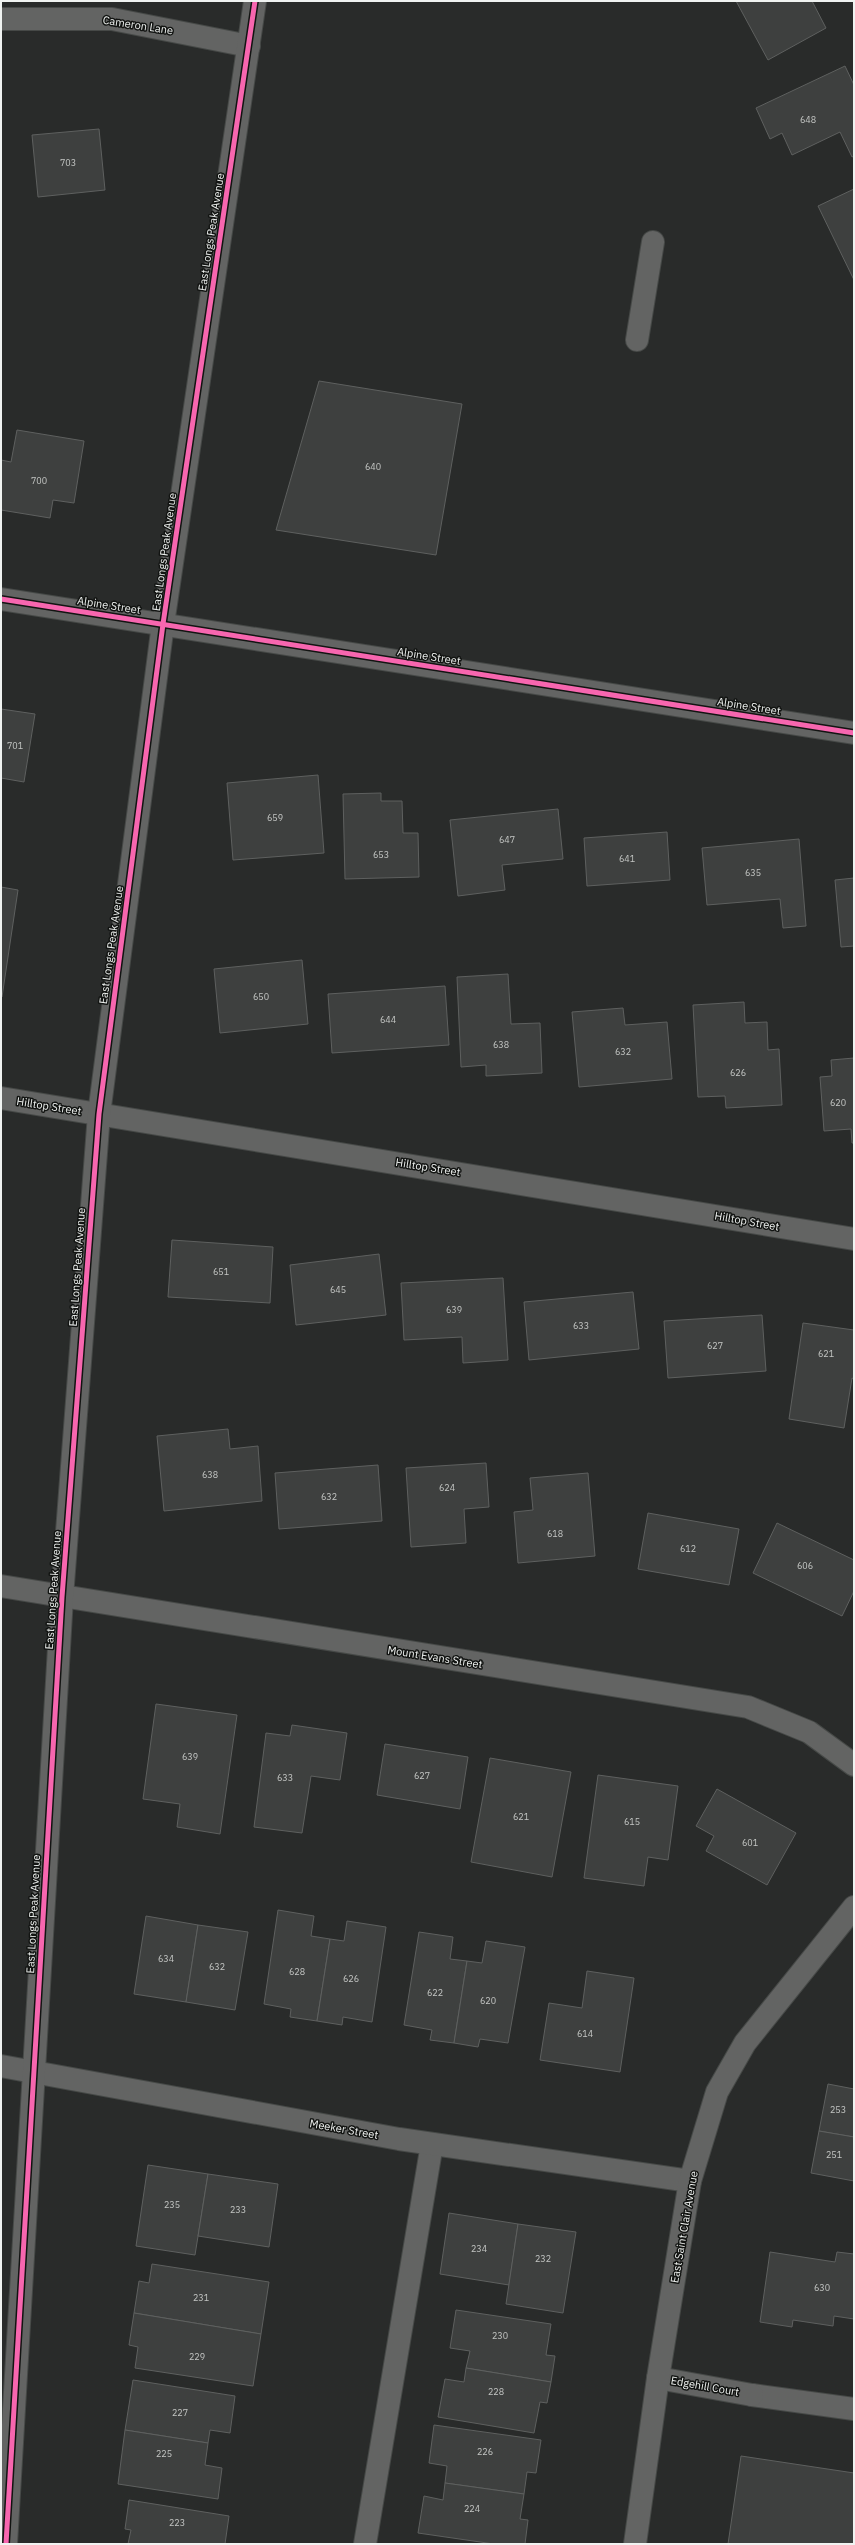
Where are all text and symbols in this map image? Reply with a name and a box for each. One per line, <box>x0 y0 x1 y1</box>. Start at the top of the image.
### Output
street label: Cameron Lane <box>102 13 174 37</box>
house number: 648 <box>800 114 816 125</box>
house number: 703 <box>60 157 76 168</box>
street label: East Longs Peak Avenue <box>195 172 227 292</box>
house number: 640 <box>365 461 381 472</box>
house number: 700 <box>31 475 47 486</box>
street label: East Longs Peak Avenue <box>149 492 179 612</box>
street label: Alpine Street <box>76 593 142 617</box>
street label: Alpine Street <box>396 644 462 668</box>
street label: Alpine Street <box>716 694 782 718</box>
house number: 701 <box>7 740 23 751</box>
house number: 659 <box>267 812 283 823</box>
house number: 647 <box>499 834 515 845</box>
house number: 653 <box>373 849 389 860</box>
house number: 641 <box>619 853 635 864</box>
house number: 635 <box>745 867 761 878</box>
street label: East Longs Peak Avenue <box>96 885 126 1005</box>
house number: 650 <box>253 991 269 1002</box>
house number: 644 <box>380 1014 396 1025</box>
house number: 638 <box>493 1039 509 1050</box>
house number: 632 <box>615 1046 631 1057</box>
house number: 626 <box>730 1067 746 1078</box>
street label: Hilltop Street <box>16 1094 83 1118</box>
house number: 620 <box>830 1097 846 1108</box>
street label: Hilltop Street <box>395 1155 462 1179</box>
street label: East Longs Peak Avenue <box>66 1207 88 1327</box>
street label: Hilltop Street <box>714 1208 781 1234</box>
house number: 651 <box>213 1266 229 1277</box>
house number: 645 <box>330 1284 346 1295</box>
house number: 639 <box>446 1304 462 1315</box>
house number: 633 <box>573 1320 589 1331</box>
house number: 627 <box>707 1340 723 1351</box>
house number: 621 <box>818 1348 834 1359</box>
house number: 638 <box>202 1469 218 1480</box>
house number: 624 <box>439 1482 455 1493</box>
house number: 632 <box>321 1491 337 1502</box>
house number: 618 <box>547 1528 563 1539</box>
street label: East Longs Peak Avenue <box>42 1530 64 1650</box>
house number: 612 <box>680 1543 696 1554</box>
house number: 606 <box>797 1560 813 1571</box>
street label: Mount Evans Street <box>386 1643 484 1671</box>
house number: 639 <box>182 1751 198 1762</box>
house number: 627 <box>414 1770 430 1781</box>
house number: 633 <box>277 1772 293 1783</box>
house number: 621 <box>513 1811 529 1822</box>
house number: 615 <box>624 1816 640 1827</box>
house number: 601 <box>742 1837 758 1848</box>
street label: East Longs Peak Avenue <box>23 1854 43 1974</box>
house number: 634 <box>158 1953 174 1964</box>
house number: 632 <box>209 1961 225 1972</box>
house number: 628 <box>289 1966 305 1977</box>
house number: 626 <box>343 1973 359 1984</box>
house number: 622 <box>427 1987 443 1998</box>
house number: 620 <box>480 1995 496 2006</box>
house number: 614 <box>577 2028 593 2039</box>
house number: 253 <box>830 2104 846 2115</box>
street label: Meeker Street <box>309 2116 380 2142</box>
house number: 251 <box>826 2149 842 2160</box>
street label: East Saint Clair Avenue <box>667 2170 701 2284</box>
house number: 235 <box>164 2199 180 2210</box>
house number: 233 <box>230 2204 246 2215</box>
house number: 234 <box>471 2243 487 2254</box>
house number: 232 <box>535 2253 551 2264</box>
house number: 630 <box>814 2282 830 2293</box>
house number: 231 <box>193 2292 209 2303</box>
house number: 230 <box>492 2330 508 2341</box>
house number: 229 <box>189 2351 205 2362</box>
street label: Edgehill Court <box>670 2373 740 2399</box>
house number: 228 <box>488 2386 504 2397</box>
house number: 227 <box>172 2407 188 2418</box>
house number: 226 <box>477 2446 493 2457</box>
house number: 225 <box>156 2448 172 2459</box>
house number: 224 <box>464 2503 480 2514</box>
house number: 223 <box>169 2517 185 2528</box>

